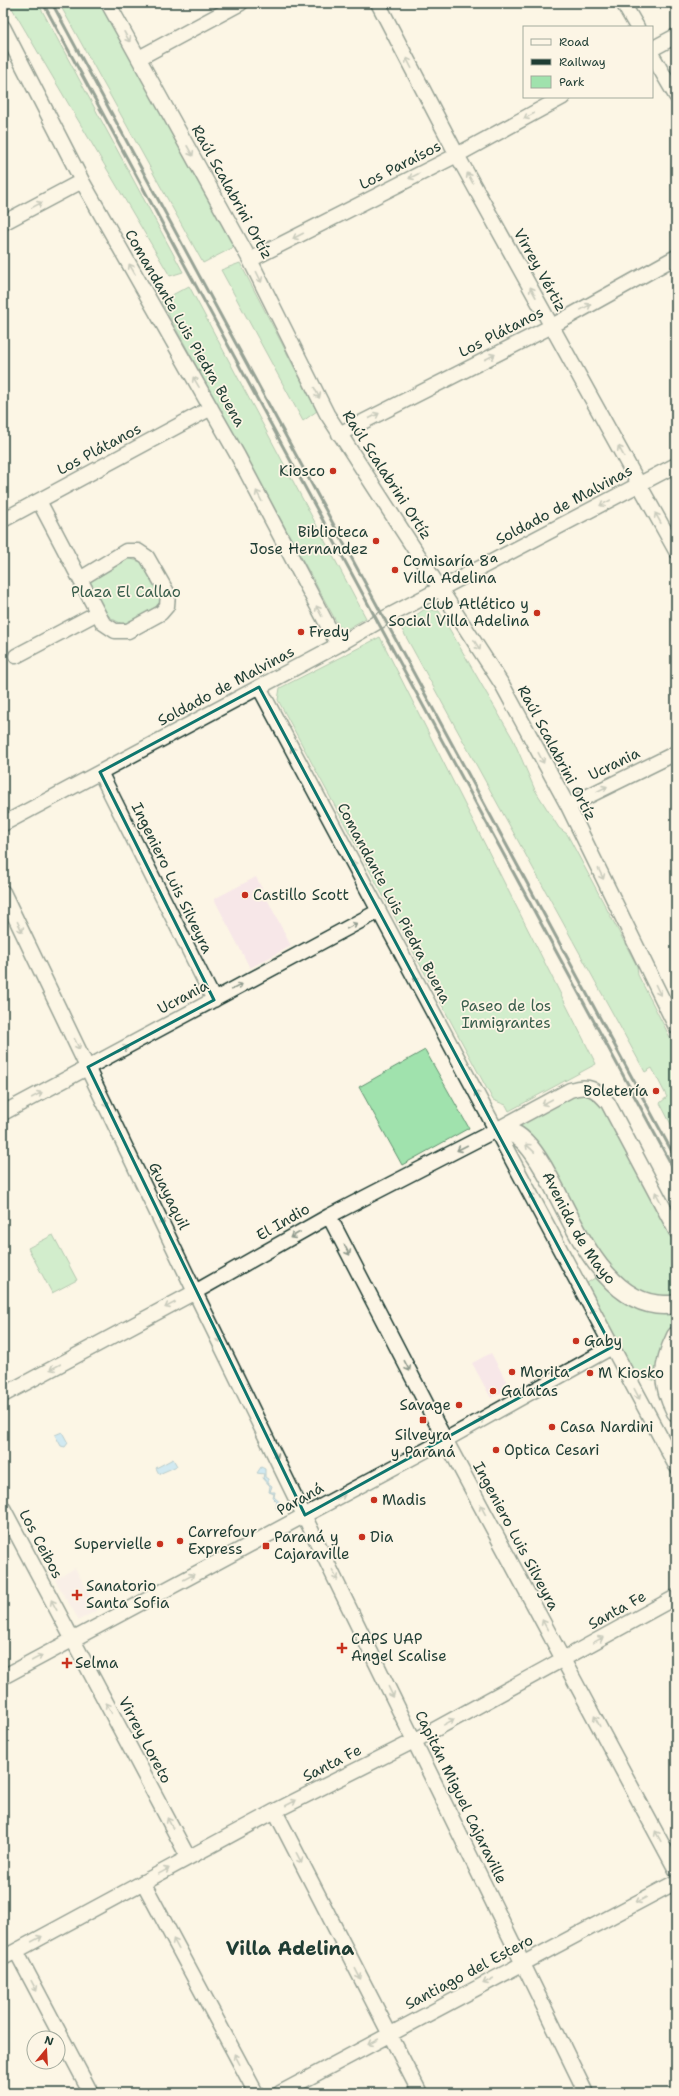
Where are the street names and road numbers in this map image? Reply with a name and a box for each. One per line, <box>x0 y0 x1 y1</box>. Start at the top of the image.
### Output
street label: Raúl Scalabrini Ortíz <box>187 121 277 263</box>
street label: Los Paraísos <box>356 136 444 194</box>
street label: Virrey Vértiz <box>509 225 571 315</box>
street label: Comandante Luis Piedra Buena <box>120 226 250 431</box>
street label: Los Plátanos <box>455 302 547 362</box>
street label: Raúl Scalabrini Ortíz <box>338 407 436 543</box>
street label: Los Plátanos <box>53 418 145 480</box>
street label: Soldado de Malvinas <box>492 460 636 550</box>
street label: Soldado de Malvinas <box>154 641 298 731</box>
street label: Raúl Scalabrini Ortíz <box>513 682 601 824</box>
street label: Ucrania <box>585 743 644 785</box>
street label: Ingeniero Luis Silveyra <box>127 799 218 957</box>
street label: Comandante Luis Piedra Buena <box>332 799 456 1007</box>
street label: Ucrania <box>154 975 213 1019</box>
street label: Guayaquil <box>144 1159 194 1234</box>
street label: Avenida de Mayo <box>538 1168 620 1289</box>
street label: El Indio <box>253 1199 313 1245</box>
street label: Ingeniero Luis Silveyra <box>468 1458 564 1614</box>
street label: Paraná <box>273 1478 328 1520</box>
street label: Los Ceibos <box>14 1506 68 1582</box>
street label: Santa Fe <box>584 1586 650 1634</box>
street label: Virrey Loreto <box>114 1693 176 1787</box>
street label: Capitán Miguel Cajaraville <box>410 1707 512 1887</box>
street label: Santa Fe <box>299 1740 365 1786</box>
street label: Santiago del Estero <box>401 1930 537 2014</box>

